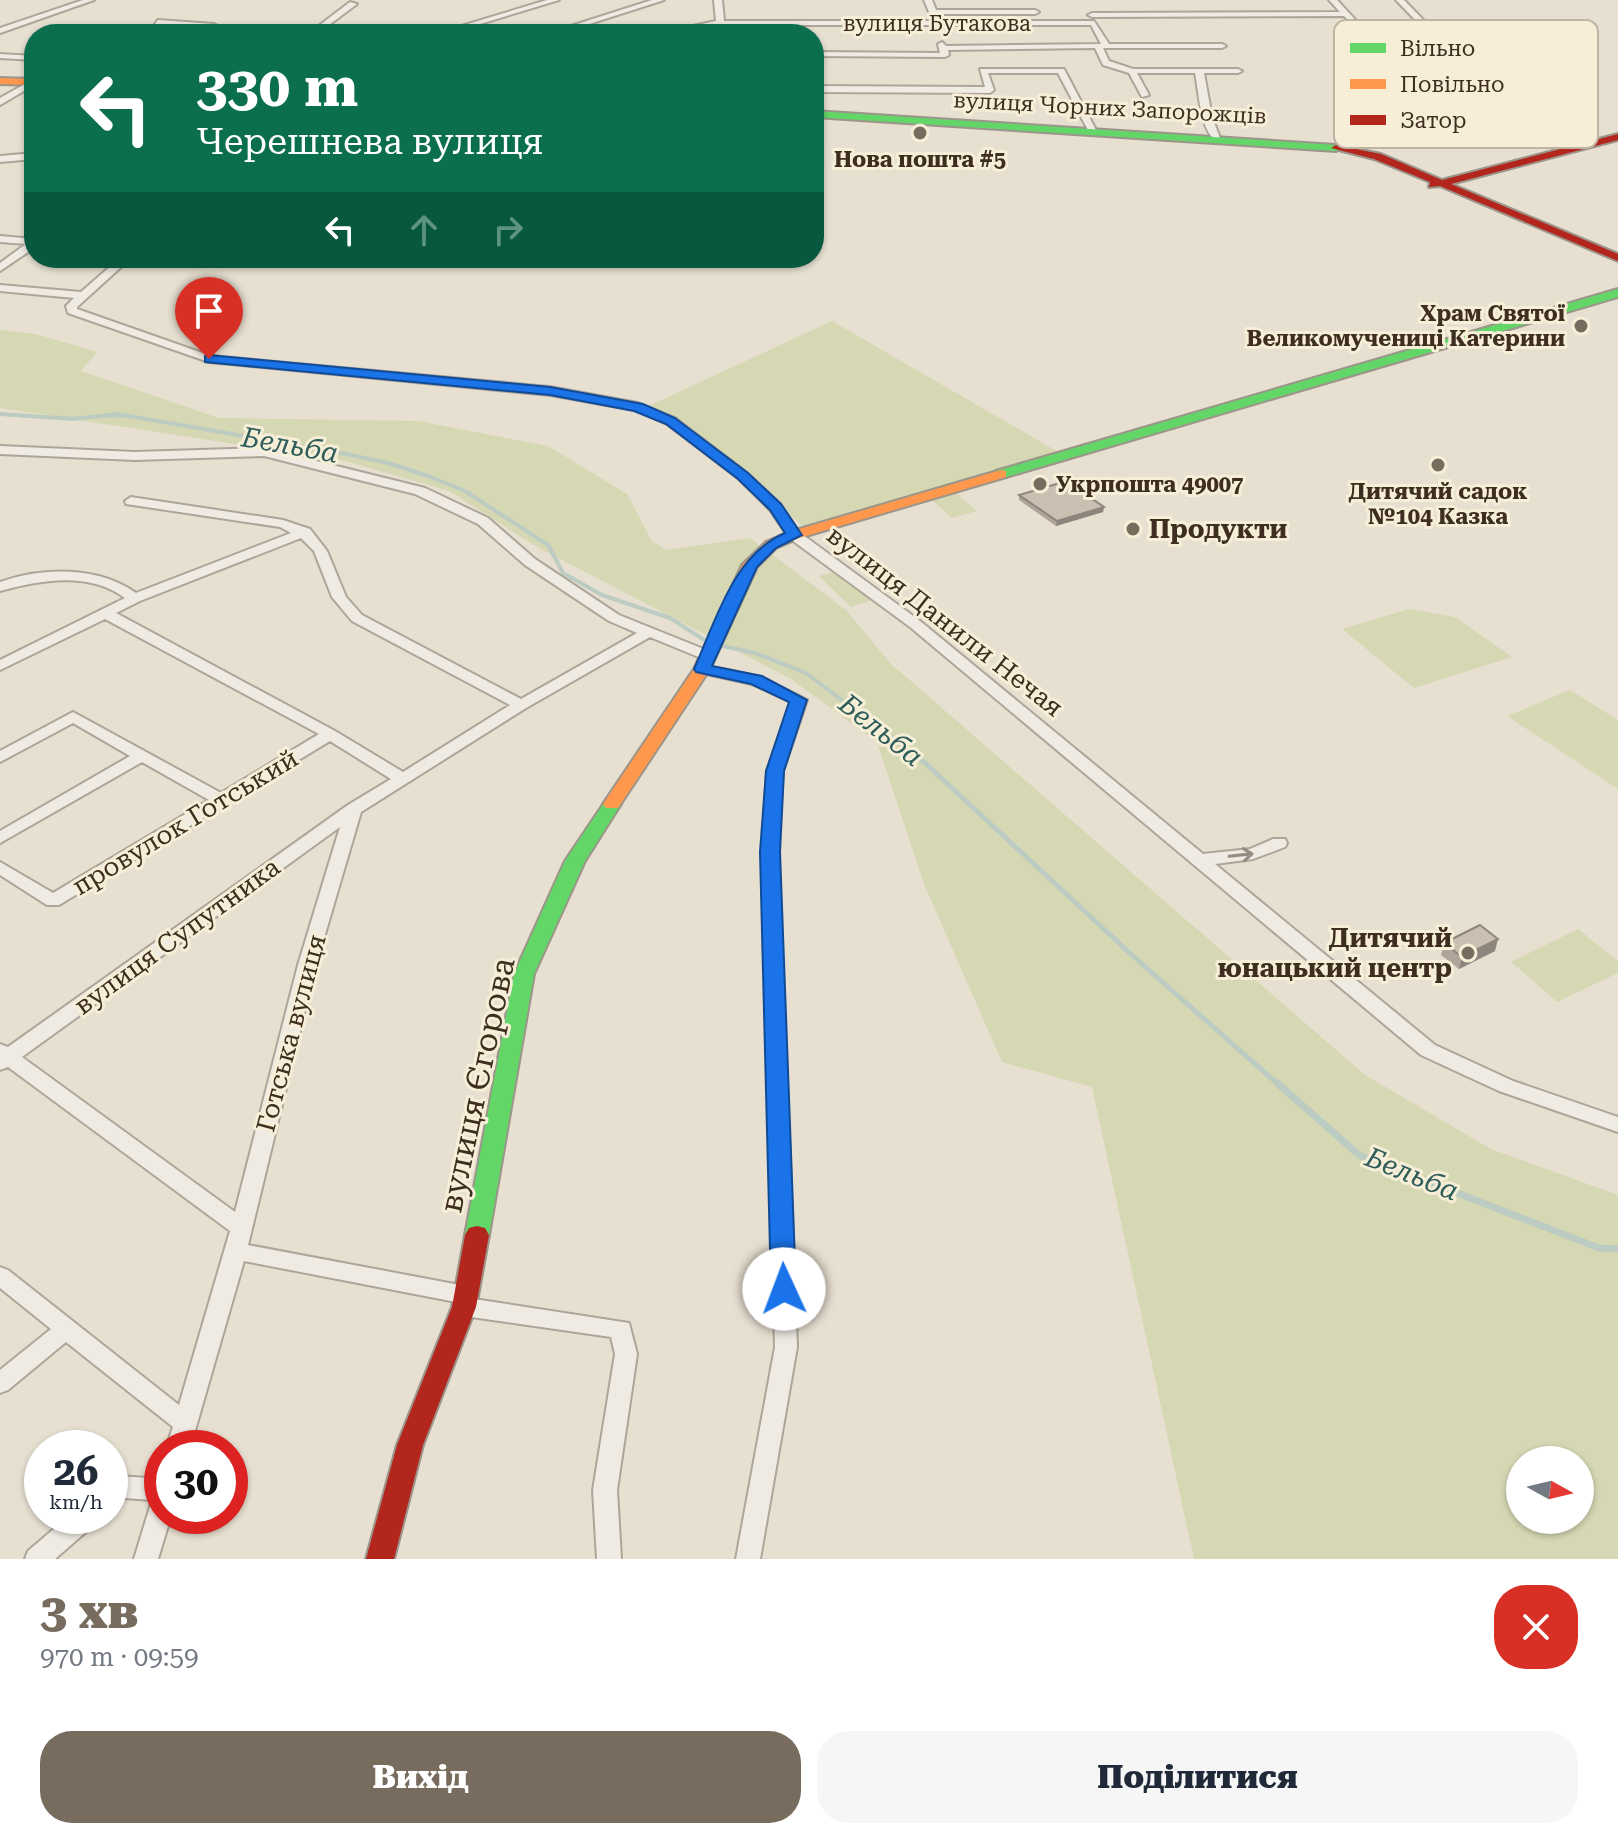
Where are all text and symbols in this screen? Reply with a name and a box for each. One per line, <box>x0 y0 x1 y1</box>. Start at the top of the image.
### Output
street label: вулиця Бутакова <box>843 11 1031 36</box>
legend <box>1334 20 1598 148</box>
text: Вільно <box>1400 36 1475 61</box>
text: 330 m <box>196 54 358 120</box>
icon: left <box>64 56 168 160</box>
text: Повільно <box>1400 72 1505 97</box>
street label: вулиця Чорних Запорожців <box>953 87 1267 129</box>
text: Затор <box>1400 108 1466 133</box>
text: Черешнева вулиця <box>196 121 543 163</box>
marker: Нова пошта #5 <box>911 124 929 142</box>
place label: Нова пошта #5 <box>834 147 1006 172</box>
icon: left <box>318 208 362 252</box>
icon: ahead <box>402 208 446 252</box>
icon: right <box>486 208 530 252</box>
pin <box>175 277 243 359</box>
icon: arrive <box>187 289 231 333</box>
place label: Храм Святої Великомучениці Катерини <box>1247 301 1566 351</box>
marker: Храм Святої Великомучениці Катерини <box>1572 317 1590 335</box>
water label: Бельба <box>238 420 341 470</box>
marker: Дитячий садок №104 Казка <box>1429 456 1447 474</box>
place label: Укрпошта 49007 <box>1056 472 1243 497</box>
marker: Укрпошта 49007 <box>1031 475 1049 493</box>
place label: Дитячий садок №104 Казка <box>1348 479 1528 529</box>
place label: Продукти <box>1149 514 1288 544</box>
street label: вулиця Данили Нечая <box>821 519 1069 723</box>
marker: Продукти <box>1124 520 1142 538</box>
water label: Бельба <box>832 686 930 773</box>
street label: провулок Готський <box>67 743 303 901</box>
one-way arrow <box>1227 847 1254 862</box>
street label: вулиця Супутника <box>68 851 286 1021</box>
place label: Дитячий юнацький центр <box>1218 923 1452 983</box>
street label: Готська вулиця <box>250 931 332 1135</box>
marker: Дитячий юнацький центр <box>1459 944 1477 962</box>
street label: вулиця Єгорова <box>431 954 523 1216</box>
water label: Бельба <box>1360 1140 1463 1208</box>
position arrow <box>742 1247 826 1331</box>
speed limit sign: 30 <box>144 1430 248 1534</box>
north arrow <box>1506 1446 1594 1534</box>
map controls <box>1506 1446 1594 1534</box>
text: 26 <box>54 1448 98 1495</box>
text: km/h <box>49 1490 103 1514</box>
text: 3 хв <box>40 1584 138 1640</box>
button: close <box>1494 1585 1578 1669</box>
text: 970 m · 09:59 <box>40 1642 199 1672</box>
button: Вихід <box>40 1731 801 1823</box>
button: Поділитися <box>817 1731 1578 1823</box>

